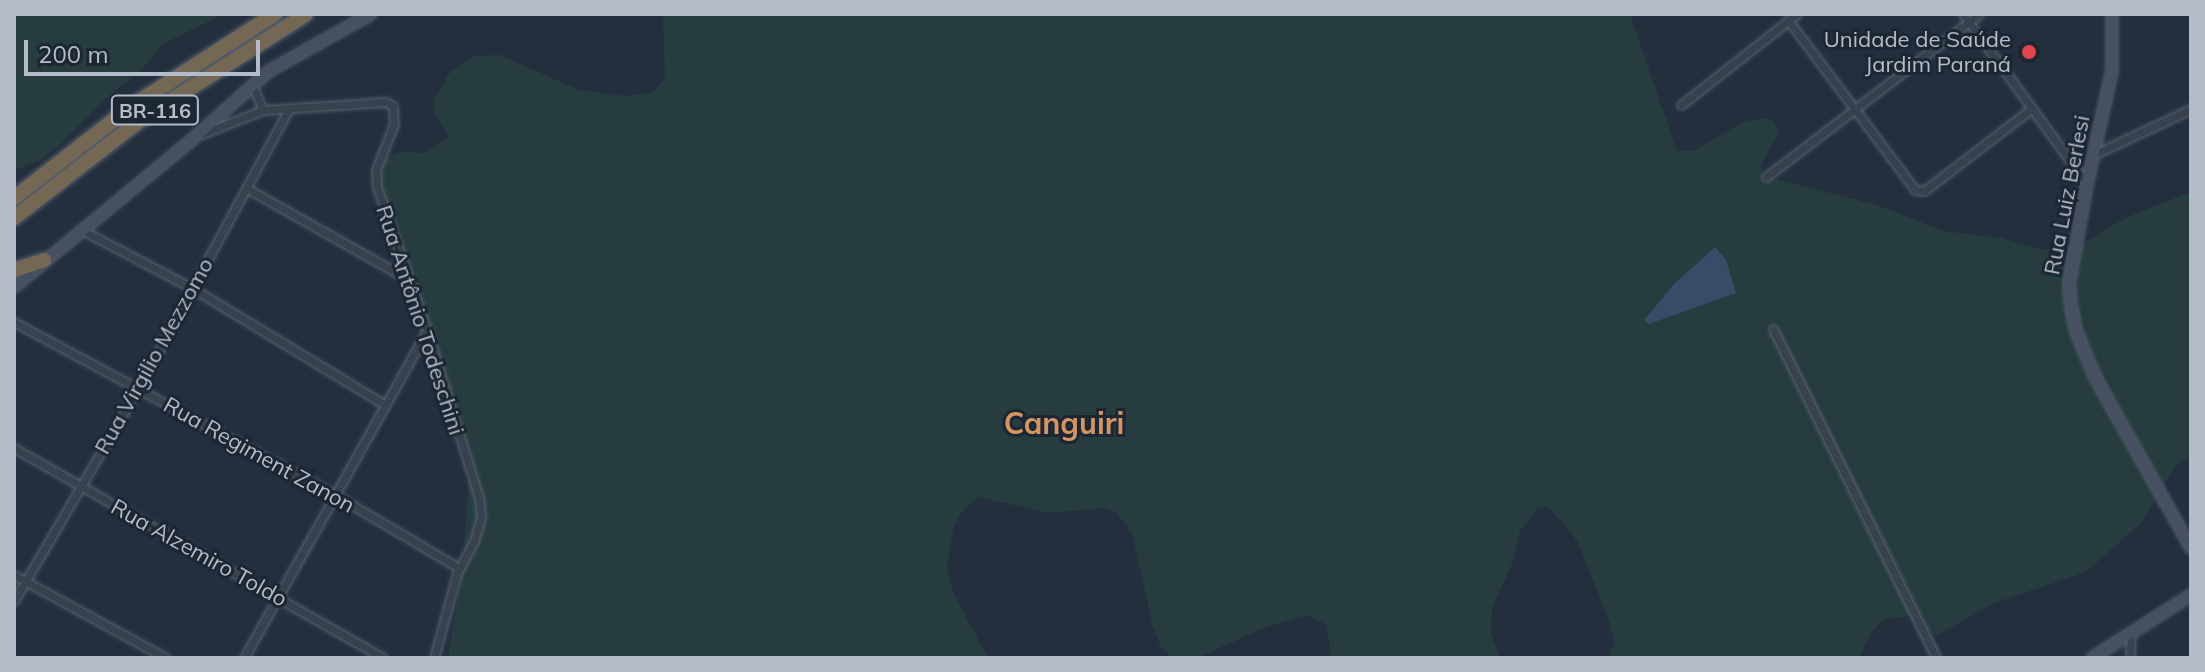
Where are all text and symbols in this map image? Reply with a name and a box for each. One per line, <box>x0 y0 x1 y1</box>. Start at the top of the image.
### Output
scale bar <box>28 24 264 74</box>
place label: Unidade de Saúde Jardim Paraná <box>1824 26 2011 78</box>
text: 200 m <box>38 39 109 69</box>
marker: Unidade de Saúde Jardim Paraná <box>2018 41 2040 63</box>
road number: BR-116 <box>109 94 201 126</box>
street label: Rua Luiz Berlesi <box>2039 113 2095 277</box>
street label: Rua Antônio Todeschini <box>370 202 470 438</box>
street label: Rua Virgilio Mezzomo <box>89 253 219 459</box>
street label: Rua Regiment Zanon <box>159 391 359 519</box>
district label: Canguiri <box>1004 405 1124 441</box>
street label: Rua Alzemiro Toldo <box>106 494 292 612</box>

